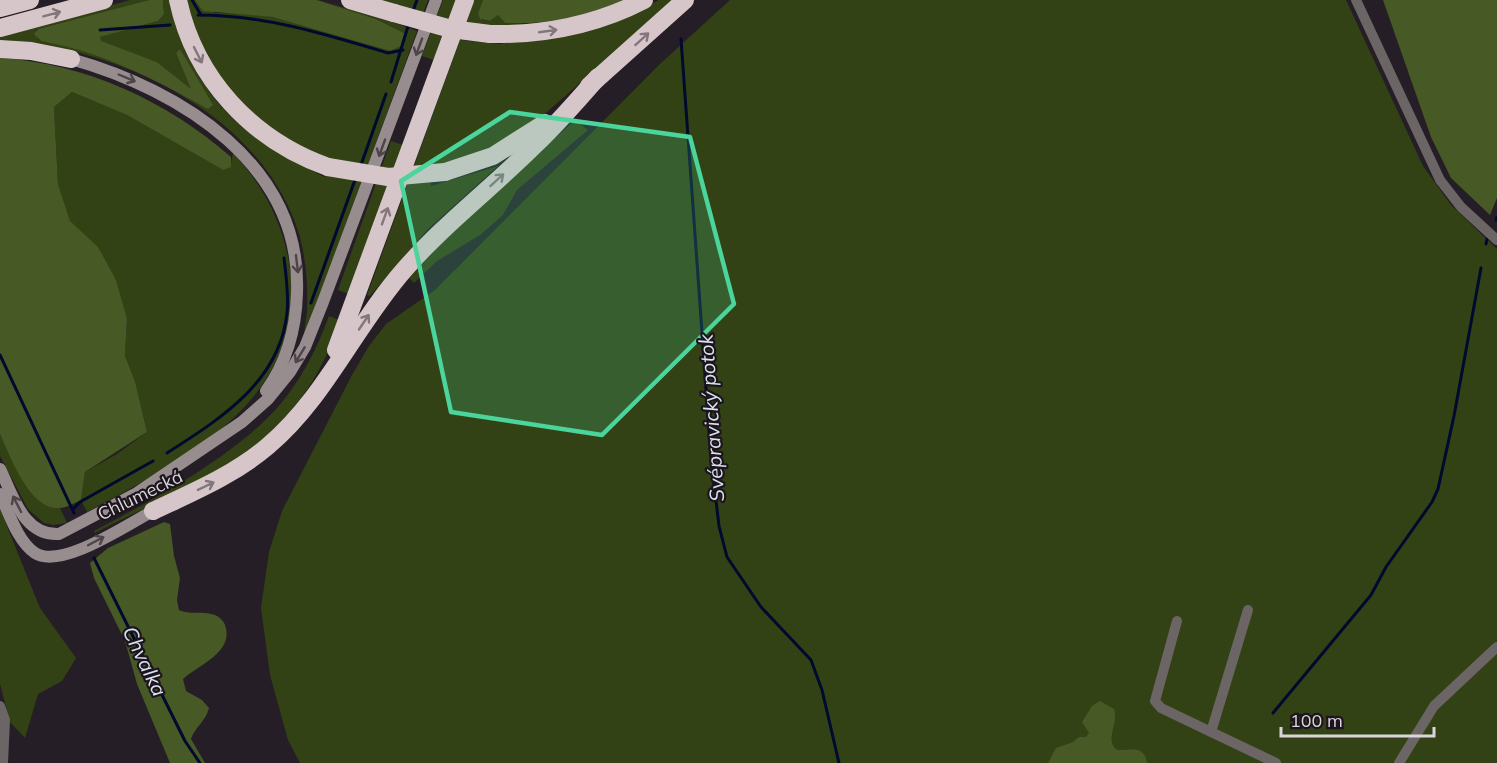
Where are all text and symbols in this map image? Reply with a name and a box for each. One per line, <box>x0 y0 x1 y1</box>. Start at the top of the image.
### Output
one-way arrow <box>42 8 61 19</box>
one-way arrow <box>538 25 558 36</box>
one-way arrow <box>634 32 649 46</box>
one-way arrow <box>412 37 423 55</box>
one-way arrow <box>192 46 204 64</box>
one-way arrow <box>117 73 135 84</box>
one-way arrow <box>375 138 386 157</box>
one-way arrow <box>489 173 504 187</box>
one-way arrow <box>381 207 392 226</box>
one-way arrow <box>291 253 302 273</box>
one-way arrow <box>358 315 370 331</box>
water label: Svépravický potok <box>693 333 729 503</box>
one-way arrow <box>293 346 305 363</box>
street label: Chlumecká <box>94 464 186 526</box>
one-way arrow <box>197 480 215 492</box>
one-way arrow <box>11 496 22 514</box>
one-way arrow <box>87 535 104 547</box>
water label: Chvalka <box>117 622 173 700</box>
scale bar <box>1281 700 1434 738</box>
text: 100 m <box>1290 709 1343 732</box>

